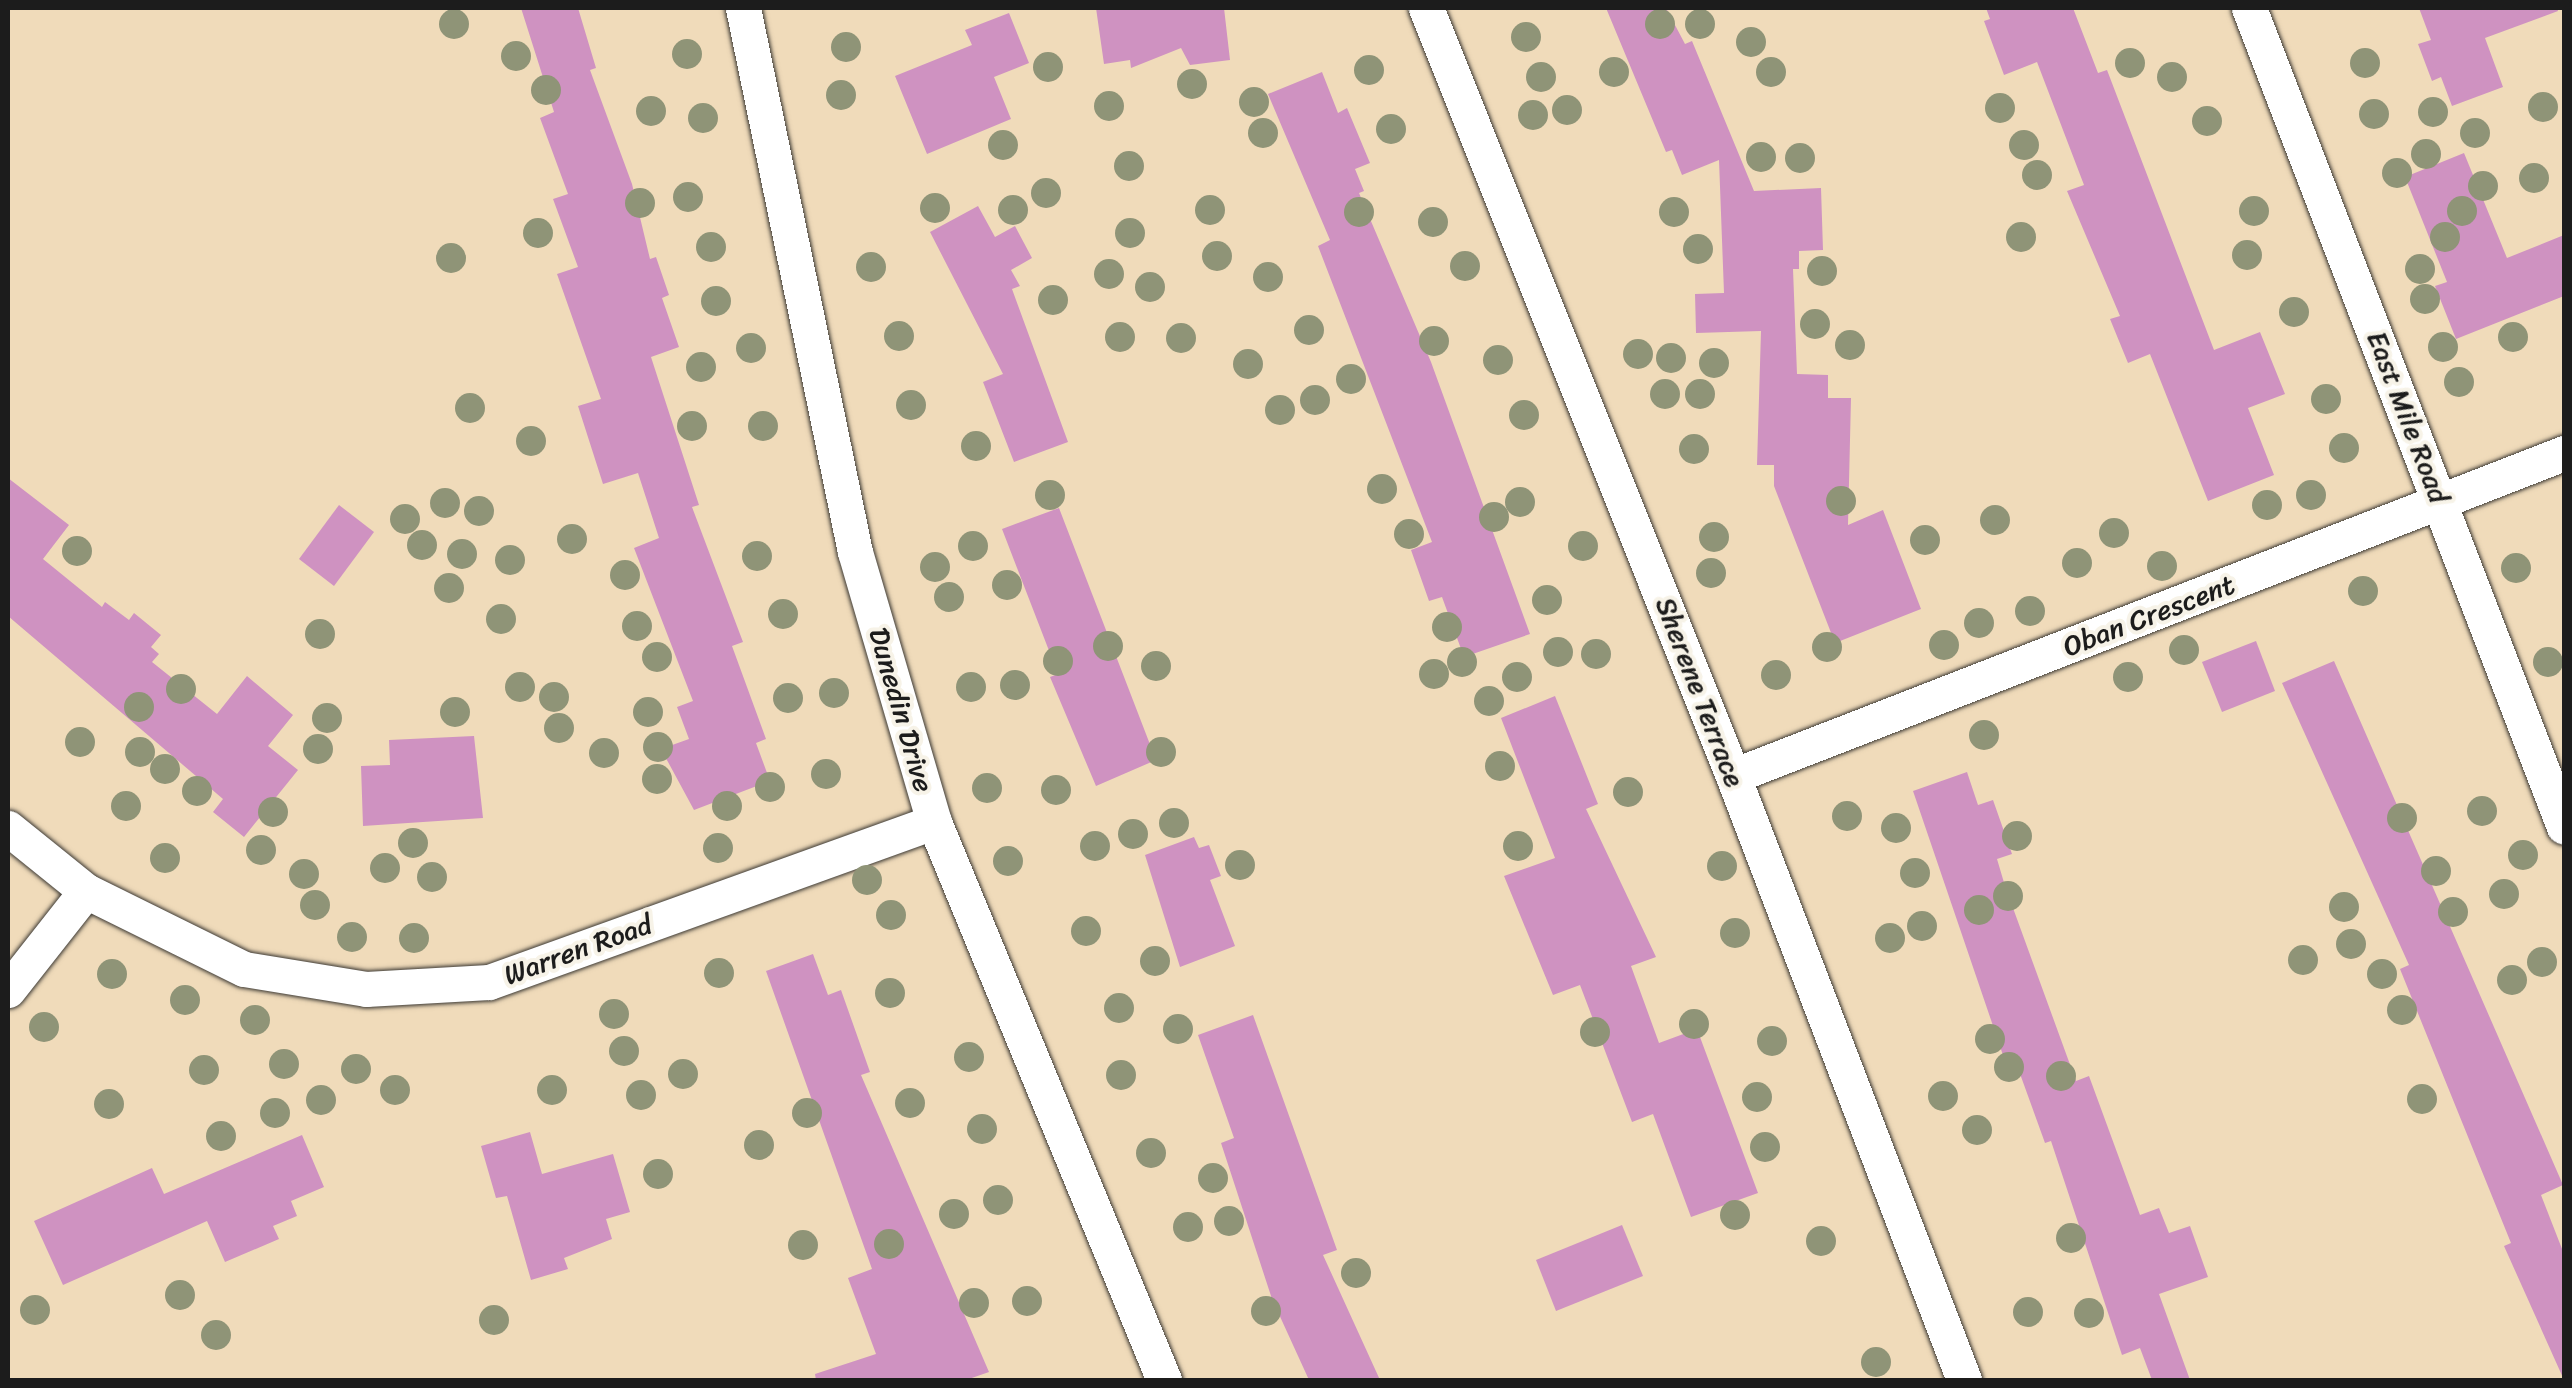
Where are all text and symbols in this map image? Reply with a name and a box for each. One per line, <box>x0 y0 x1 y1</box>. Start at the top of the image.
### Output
street label: East Mile Road <box>2360 326 2456 508</box>
street label: Oban Crescent <box>2058 568 2240 664</box>
street label: Sherene Terrace <box>1648 592 1752 792</box>
street label: Dunedin Drive <box>861 624 941 796</box>
street label: Warren Road <box>499 908 657 992</box>

